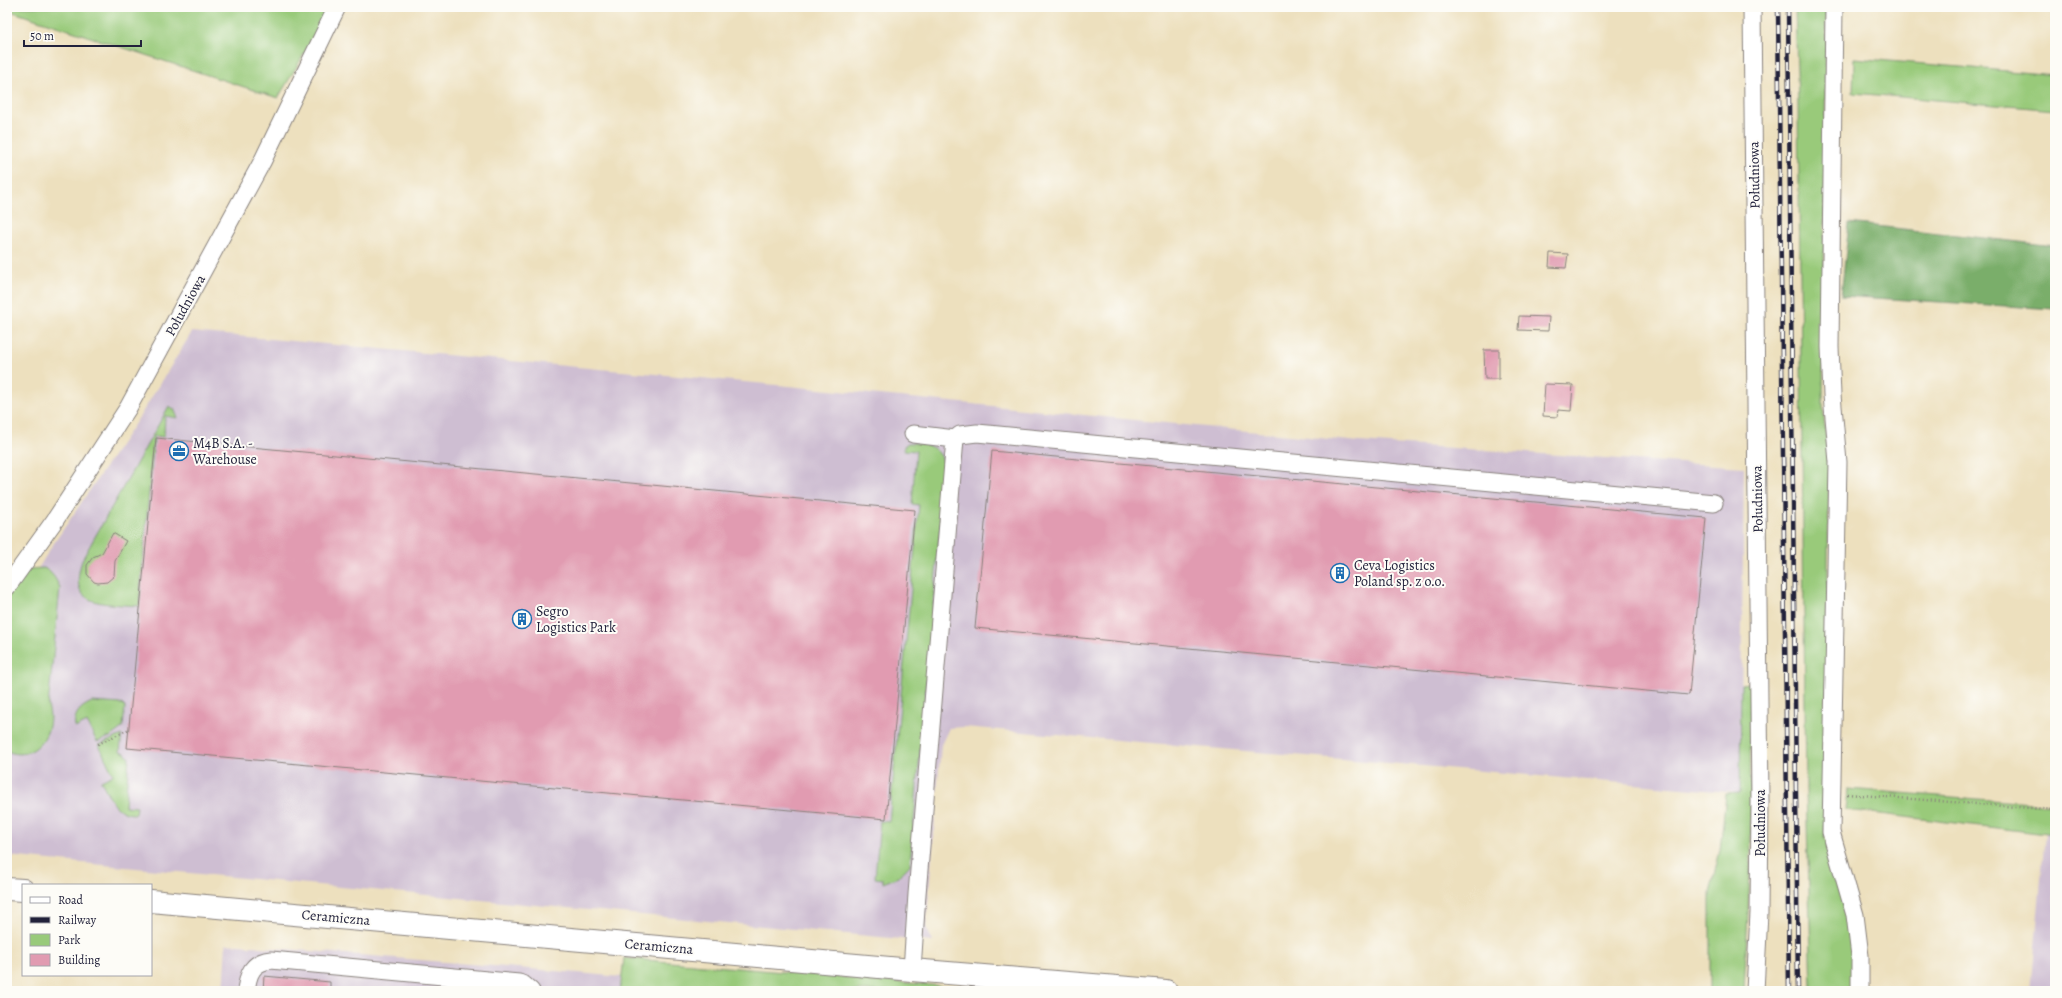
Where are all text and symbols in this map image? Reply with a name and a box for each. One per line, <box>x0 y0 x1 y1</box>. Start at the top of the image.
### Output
scale bar <box>24 22 141 48</box>
text: 50 m <box>30 28 54 44</box>
street label: Południowa <box>1744 141 1765 209</box>
street label: Południowa <box>161 271 210 339</box>
place label: M4B S.A. - Warehouse <box>192 434 257 469</box>
office icon: M4B S.A. - Warehouse <box>168 440 190 462</box>
street label: Południowa <box>1747 465 1768 533</box>
place label: Ceva Logistics Poland sp. z o.o. <box>1354 556 1445 591</box>
building icon: Ceva Logistics Poland sp. z o.o. <box>1329 562 1351 584</box>
place label: Segro Logistics Park <box>536 602 616 637</box>
building icon: Segro Logistics Park <box>511 608 533 630</box>
street label: Południowa <box>1751 789 1770 857</box>
legend <box>22 884 152 976</box>
text: Road <box>58 892 84 908</box>
street label: Ceramiczna <box>301 905 371 930</box>
text: Railway <box>58 912 97 928</box>
text: Park <box>58 932 81 948</box>
street label: Ceramiczna <box>624 934 694 959</box>
text: Building <box>58 952 100 968</box>

